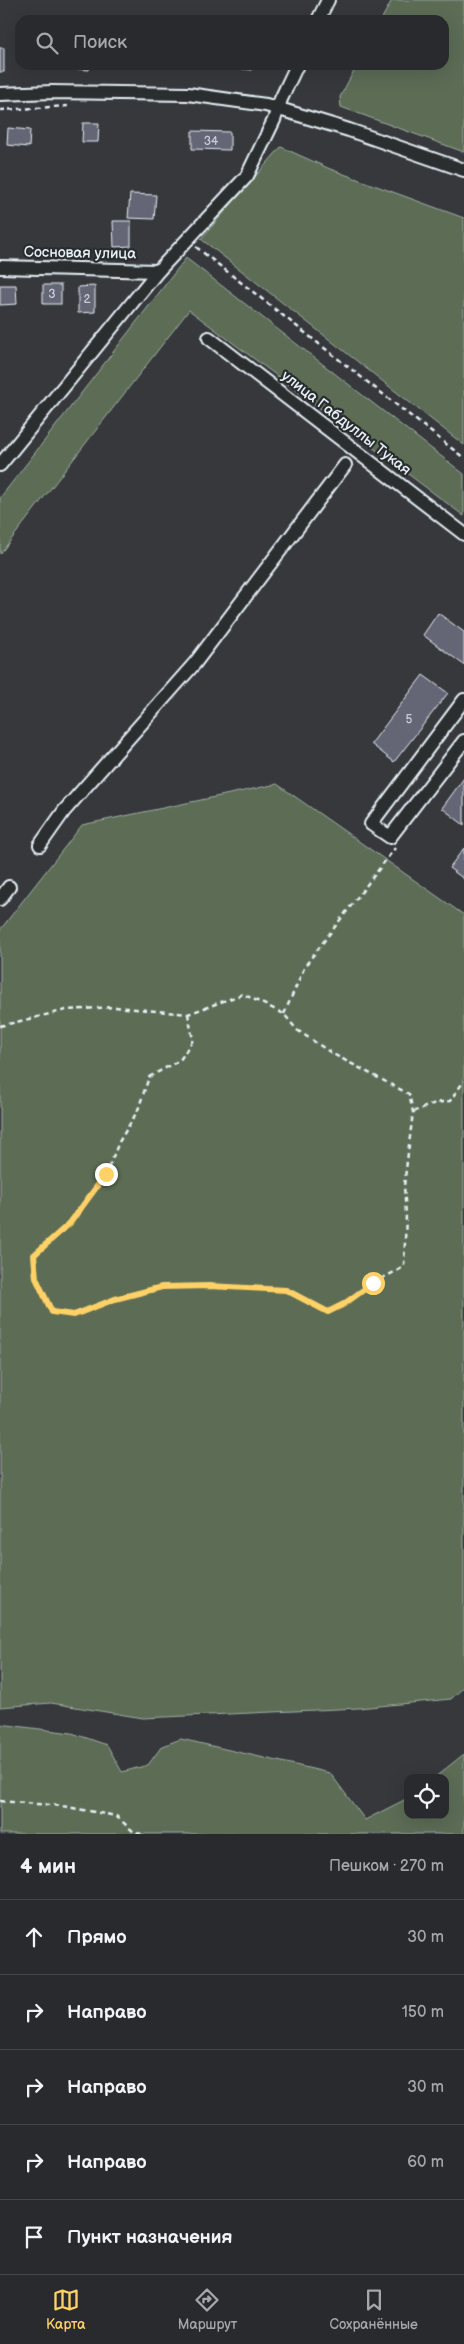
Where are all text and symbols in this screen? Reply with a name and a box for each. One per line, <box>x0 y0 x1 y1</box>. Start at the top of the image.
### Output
search box <box>15 15 449 70</box>
icon: search <box>33 29 61 57</box>
text: Поиск <box>73 31 127 54</box>
house number: 34 <box>204 134 219 149</box>
street label: Сосновая улица <box>24 243 136 263</box>
house number: 3 <box>48 287 56 302</box>
house number: 2 <box>83 292 91 307</box>
street label: улица Габдуллы Тукая <box>277 366 415 480</box>
house number: 5 <box>406 712 413 727</box>
route end <box>95 1163 118 1186</box>
route start <box>362 1272 385 1295</box>
map controls <box>404 1774 449 1819</box>
button: locate <box>404 1774 449 1819</box>
text: 4 мин <box>20 1854 76 1879</box>
text: Пешком · 270 m <box>329 1857 444 1876</box>
icon: ahead <box>20 1923 48 1951</box>
text: Прямо <box>67 1926 127 1949</box>
text: 30 m <box>407 1928 444 1947</box>
icon: right <box>20 1998 48 2026</box>
text: Направо <box>67 2001 147 2024</box>
text: 150 m <box>402 2003 444 2022</box>
icon: right <box>20 2073 48 2101</box>
text: Направо <box>67 2076 147 2099</box>
text: 30 m <box>407 2078 444 2097</box>
icon: right <box>20 2148 48 2176</box>
text: Направо <box>67 2151 147 2174</box>
text: 60 m <box>407 2153 444 2172</box>
icon: arrive <box>20 2223 48 2251</box>
text: Пункт назначения <box>67 2226 232 2249</box>
tab: Карта <box>46 2286 86 2333</box>
tab: Маршрут <box>178 2286 237 2333</box>
tab: Сохранённые <box>329 2286 418 2333</box>

